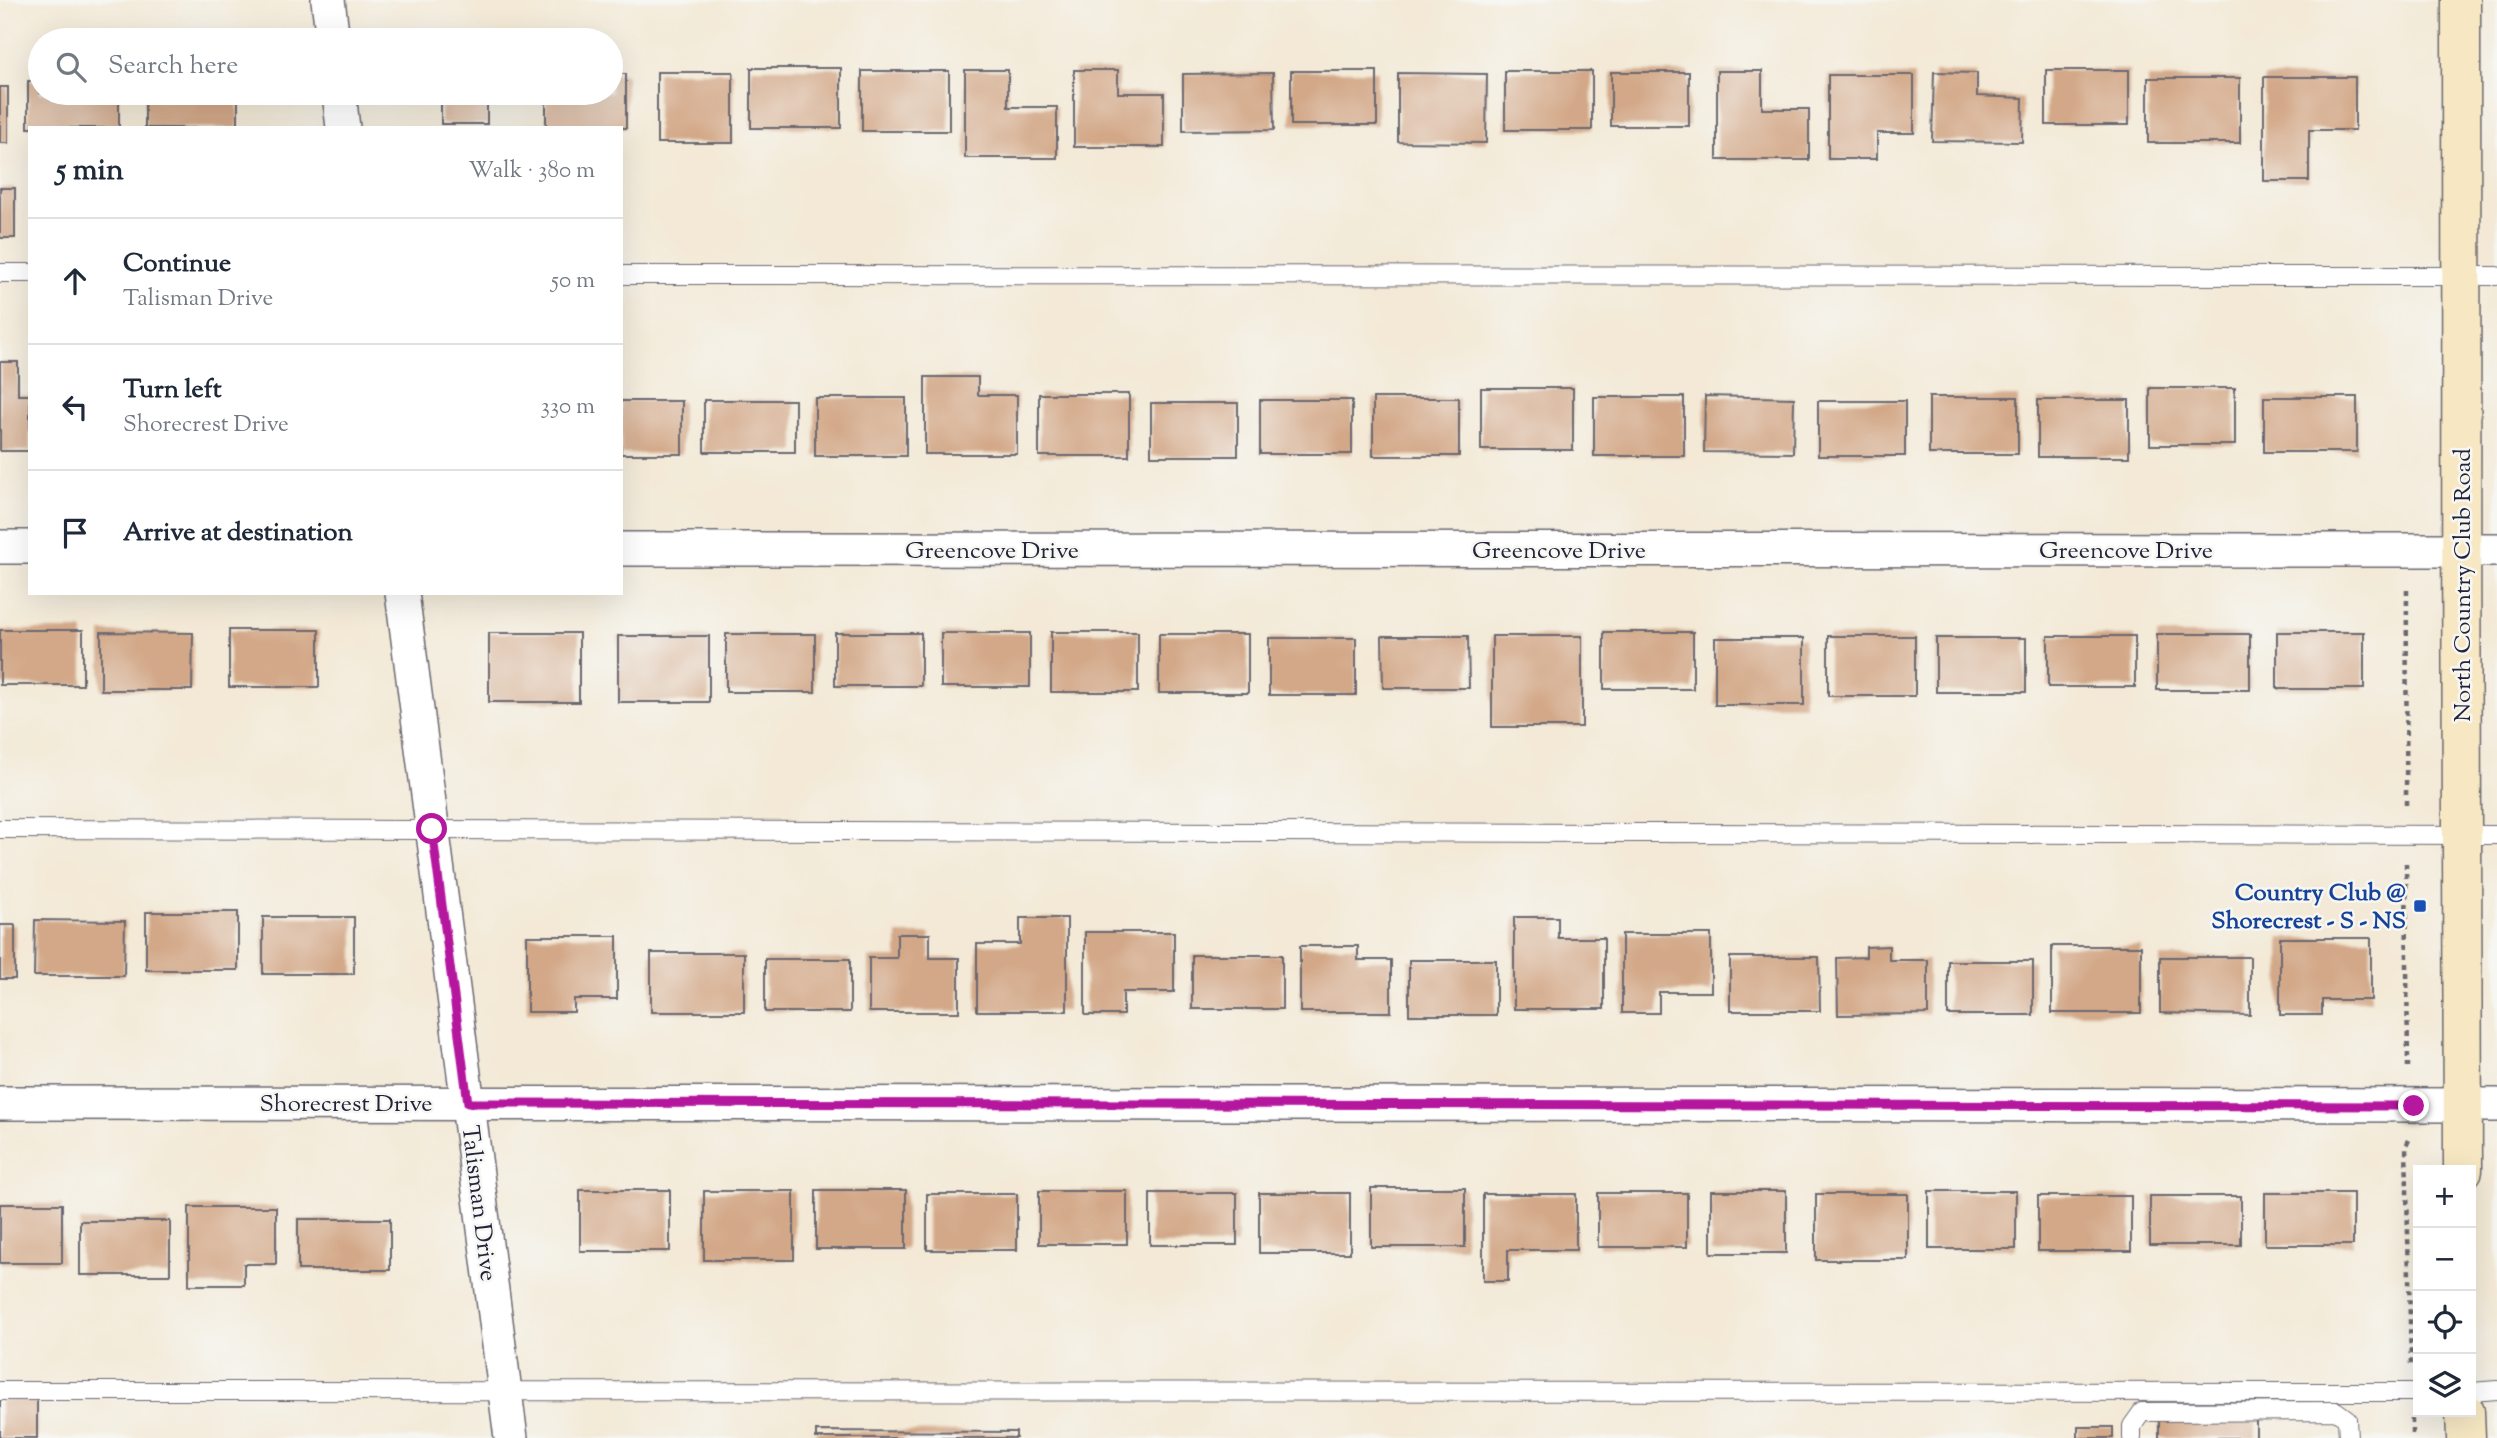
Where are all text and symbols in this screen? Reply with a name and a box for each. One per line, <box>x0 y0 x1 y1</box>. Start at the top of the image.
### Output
search box <box>28 28 623 105</box>
icon: search <box>52 48 90 86</box>
text: Search here <box>108 48 238 85</box>
text: 5 min <box>56 150 124 193</box>
text: Walk · 380 m <box>469 155 595 188</box>
text: Continue <box>123 246 231 283</box>
icon: ahead <box>56 262 94 300</box>
text: 50 m <box>551 265 595 298</box>
text: Talisman Drive <box>123 283 273 316</box>
text: Turn left <box>123 372 222 409</box>
icon: left <box>56 388 94 426</box>
text: 330 m <box>541 391 595 424</box>
text: Shorecrest Drive <box>123 409 289 442</box>
street label: North Country Club Road <box>2447 448 2481 722</box>
icon: arrive <box>56 514 94 552</box>
text: Arrive at destination <box>123 515 353 552</box>
street label: Greencove Drive <box>905 535 1079 569</box>
street label: Greencove Drive <box>1472 535 1646 569</box>
street label: Greencove Drive <box>2039 535 2213 569</box>
route start <box>416 813 447 844</box>
place label: Country Club @ Shorecrest - S - NS <box>2211 877 2406 939</box>
marker: Country Club @ Shorecrest - S - NS <box>2412 898 2428 914</box>
street label: Shorecrest Drive <box>260 1088 433 1122</box>
route end <box>2398 1090 2429 1121</box>
street label: Talisman Drive <box>452 1123 504 1283</box>
map controls <box>2413 1165 2476 1417</box>
button: + <box>2413 1165 2476 1228</box>
button: − <box>2413 1228 2476 1291</box>
button: locate <box>2413 1291 2476 1354</box>
button: layers <box>2413 1354 2476 1417</box>

